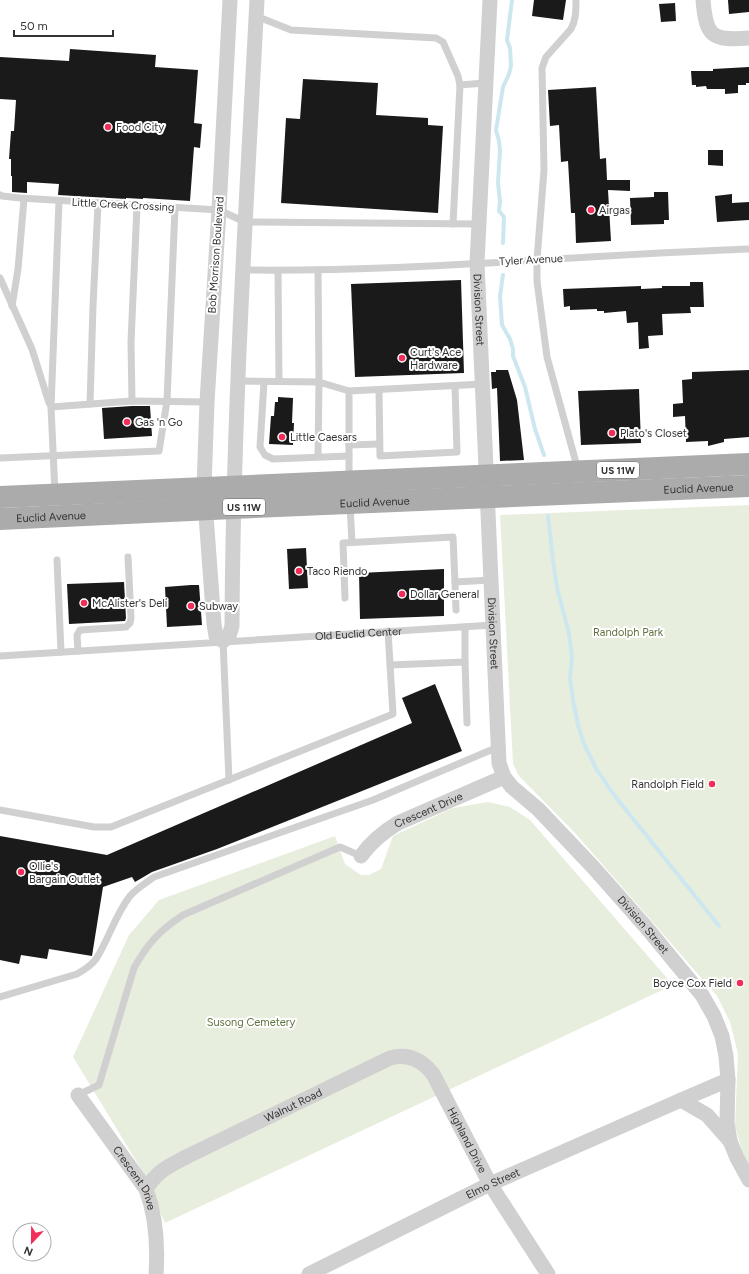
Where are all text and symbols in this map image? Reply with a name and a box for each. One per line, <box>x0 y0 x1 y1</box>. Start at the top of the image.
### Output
scale bar <box>14 12 113 38</box>
text: 50 m <box>20 19 48 33</box>
place label: Food City <box>116 121 164 134</box>
marker: Food City <box>103 122 113 132</box>
street label: Little Creek Crossing <box>71 196 175 214</box>
street label: Bob Morrison Boulevard <box>205 196 227 314</box>
place label: Airgas <box>599 204 630 217</box>
marker: Airgas <box>586 205 596 215</box>
street label: Tyler Avenue <box>499 252 563 268</box>
street label: Division Street <box>471 273 487 346</box>
place label: Curt's Ace Hardware <box>410 346 461 372</box>
marker: Curt's Ace Hardware <box>397 353 407 363</box>
place label: Gas 'n Go <box>135 416 183 429</box>
marker: Gas 'n Go <box>122 417 132 427</box>
place label: Plato's Closet <box>620 427 687 440</box>
marker: Plato's Closet <box>607 428 617 438</box>
place label: Little Caesars <box>290 431 357 444</box>
marker: Little Caesars <box>277 432 287 442</box>
road number: US 11W <box>597 462 639 478</box>
street label: Euclid Avenue <box>663 480 734 496</box>
street label: Euclid Avenue <box>339 494 410 510</box>
road number: US 11W <box>223 499 265 515</box>
street label: Euclid Avenue <box>16 508 86 525</box>
place label: Taco Riendo <box>307 565 367 578</box>
marker: Taco Riendo <box>294 566 304 576</box>
place label: Dollar General <box>410 588 479 601</box>
marker: Dollar General <box>397 589 407 599</box>
place label: McAlister's Deli <box>92 597 167 610</box>
street label: Division Street <box>485 597 501 670</box>
marker: McAlister's Deli <box>79 598 89 608</box>
place label: Subway <box>199 600 238 613</box>
marker: Subway <box>186 601 196 611</box>
street label: Old Euclid Center <box>315 624 402 643</box>
park label: Randolph Park <box>593 626 664 639</box>
place label: Randolph Field <box>631 778 704 791</box>
marker: Randolph Field <box>707 779 717 789</box>
street label: Crescent Drive <box>392 789 465 830</box>
place label: Ollie's Bargain Outlet <box>29 860 100 886</box>
marker: Ollie's Bargain Outlet <box>16 867 26 877</box>
street label: Division Street <box>615 893 672 956</box>
place label: Boyce Cox Field <box>653 977 732 990</box>
marker: Boyce Cox Field <box>735 978 745 988</box>
park label: Susong Cemetery <box>207 1016 296 1029</box>
street label: Walnut Road <box>262 1086 324 1125</box>
street label: Highland Drive <box>445 1105 490 1175</box>
street label: Crescent Drive <box>110 1143 158 1211</box>
street label: Elmo Street <box>464 1165 522 1202</box>
north arrow <box>12 1222 52 1262</box>
text: N <box>22 1243 35 1258</box>

